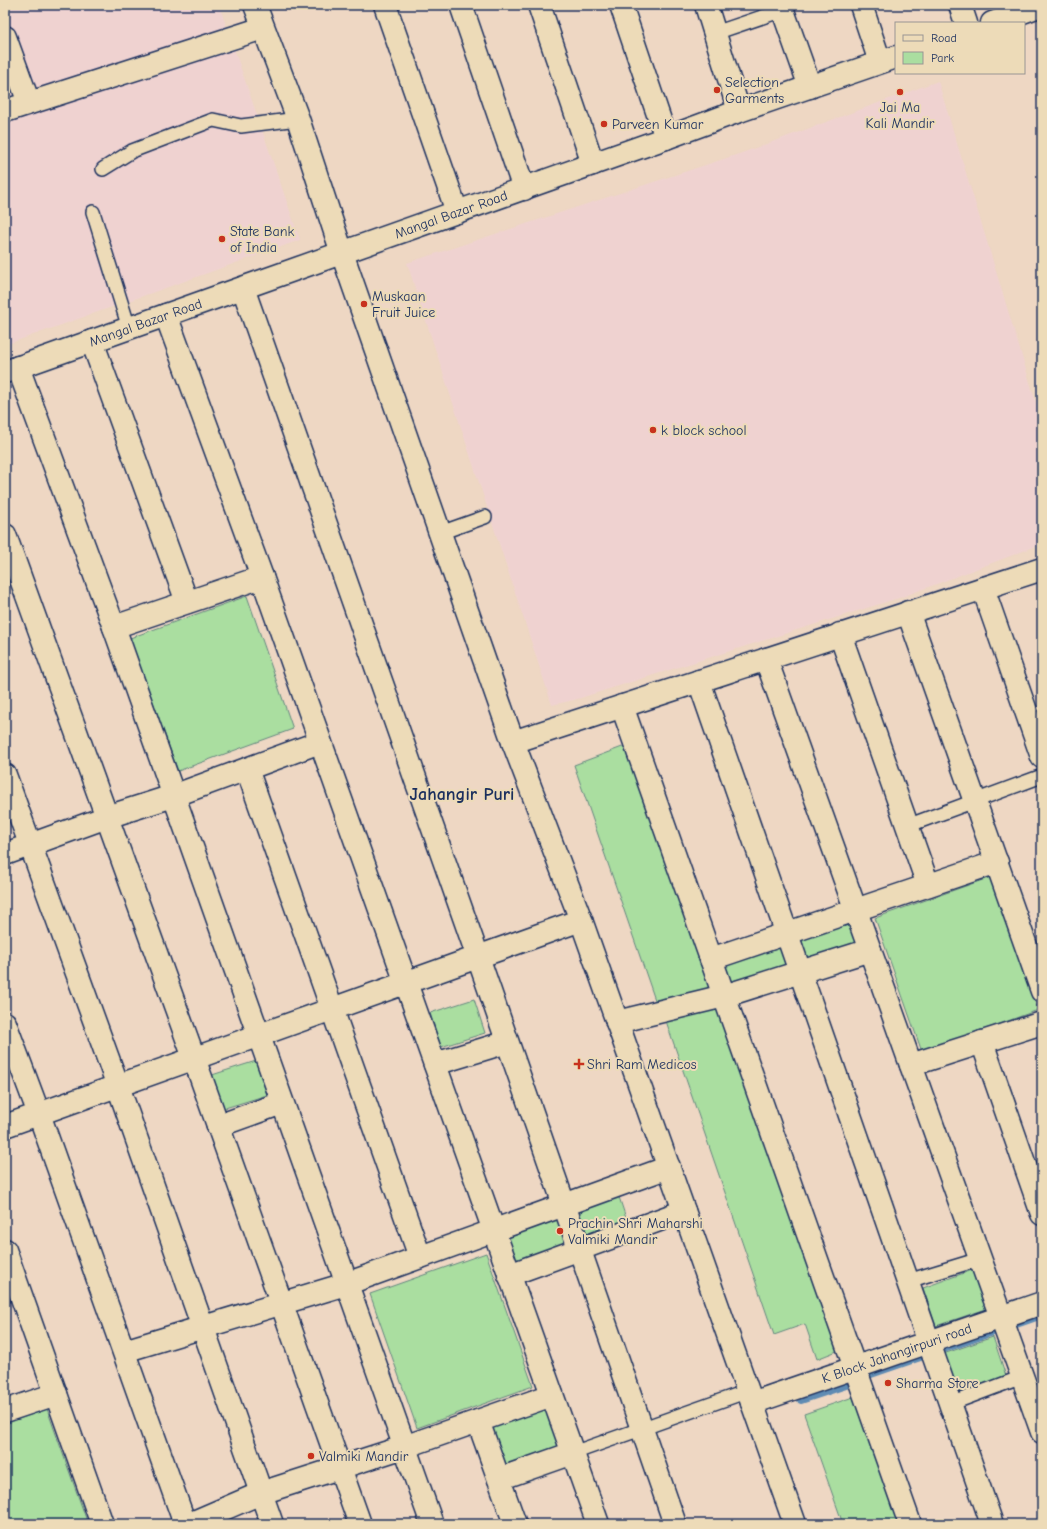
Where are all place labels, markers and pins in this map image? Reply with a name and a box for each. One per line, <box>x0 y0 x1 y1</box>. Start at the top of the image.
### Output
place label: Selection Garments <box>725 74 784 107</box>
marker: Selection Garments <box>712 85 722 95</box>
marker: Jai Ma Kali Mandir <box>895 87 905 97</box>
place label: Jai Ma Kali Mandir <box>866 99 935 132</box>
place label: Parveen Kumar <box>612 116 704 133</box>
marker: Parveen Kumar <box>599 119 609 129</box>
place label: State Bank of India <box>230 223 294 256</box>
marker: State Bank of India <box>217 234 227 244</box>
place label: Muskaan Fruit Juice <box>372 288 435 321</box>
marker: Muskaan Fruit Juice <box>359 299 369 309</box>
place label: k block school <box>661 422 747 439</box>
marker: k block school <box>648 425 658 435</box>
place label: Shri Ram Medicos <box>587 1056 697 1073</box>
marker: Shri Ram Medicos <box>574 1059 584 1069</box>
place label: Prachin Shri Maharshi Valmiki Mandir <box>568 1215 703 1248</box>
marker: Prachin Shri Maharshi Valmiki Mandir <box>555 1226 565 1236</box>
place label: Sharma Store <box>896 1375 979 1392</box>
marker: Sharma Store <box>883 1378 893 1388</box>
place label: Valmiki Mandir <box>319 1448 409 1465</box>
marker: Valmiki Mandir <box>306 1451 316 1461</box>

